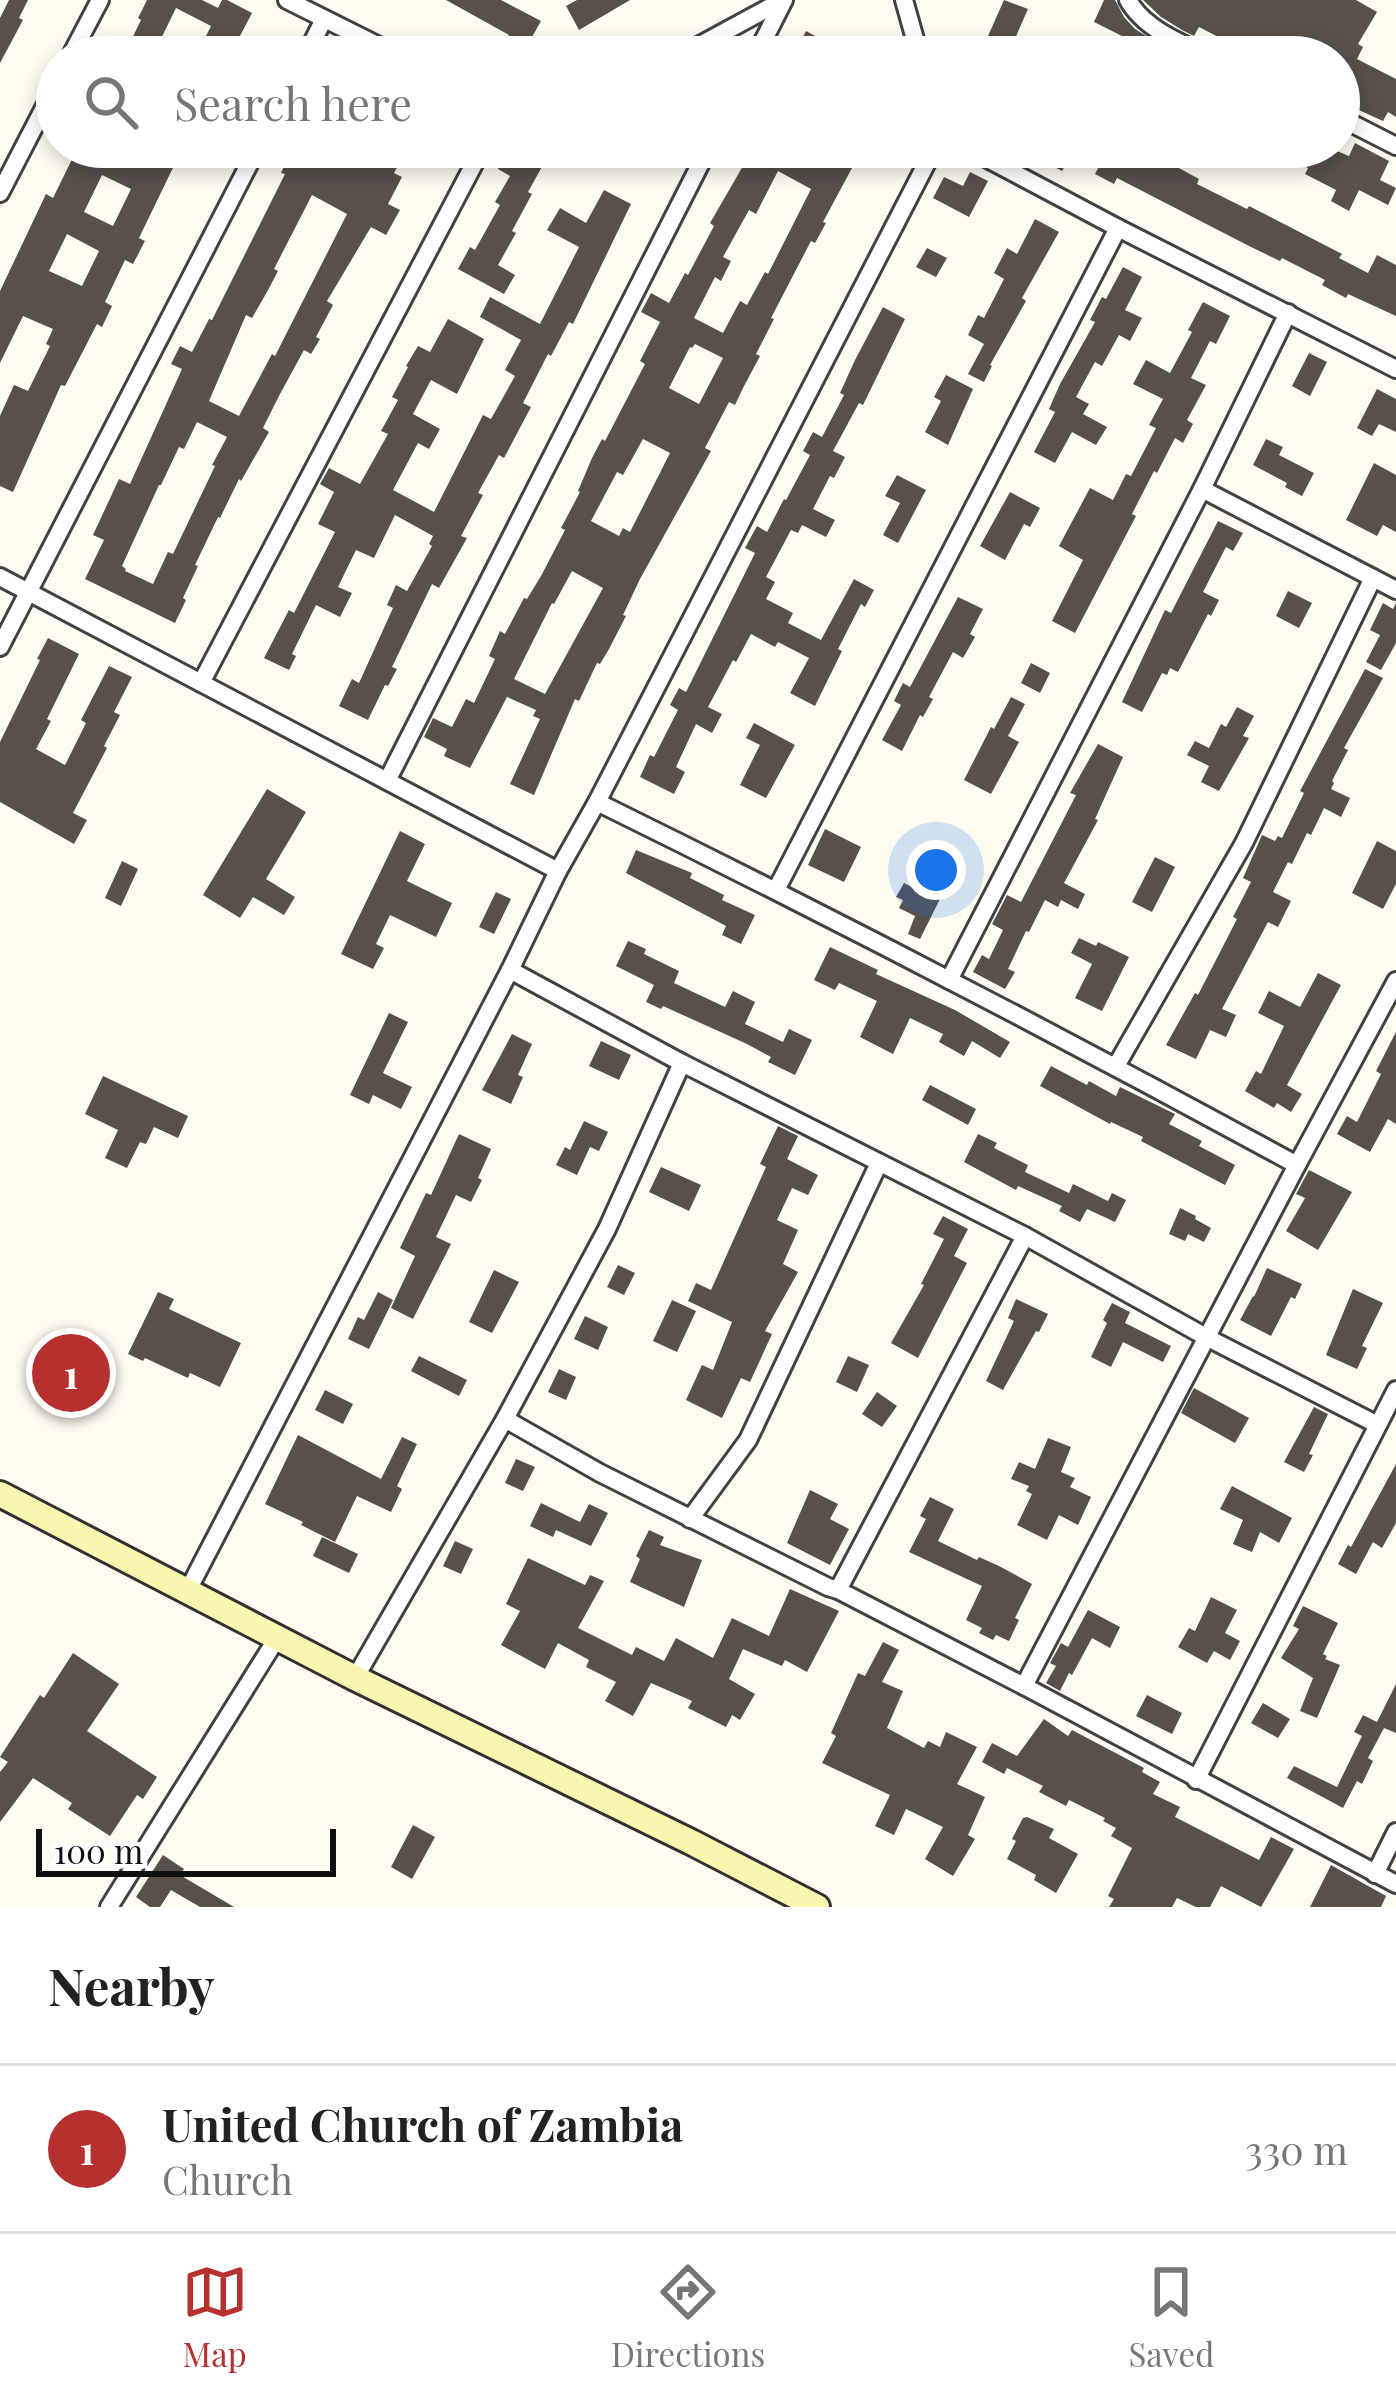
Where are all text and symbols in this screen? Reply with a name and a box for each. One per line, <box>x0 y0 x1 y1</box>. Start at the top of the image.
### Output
search box <box>36 36 1360 168</box>
icon: search <box>78 69 144 135</box>
text: Search here <box>174 72 412 132</box>
your location <box>906 840 966 900</box>
pin: 1 <box>32 1328 110 1418</box>
scale bar <box>36 1823 336 1876</box>
text: 100 m <box>54 1828 143 1872</box>
text: Nearby <box>48 1951 214 2019</box>
text: United Church of Zambia <box>162 2093 683 2153</box>
text: 1 <box>80 2123 94 2175</box>
text: 330 m <box>1245 2123 1348 2175</box>
text: Church <box>162 2153 293 2205</box>
tab: Map <box>182 2259 248 2375</box>
tab: Directions <box>611 2259 765 2375</box>
tab: Saved <box>1129 2259 1214 2375</box>

